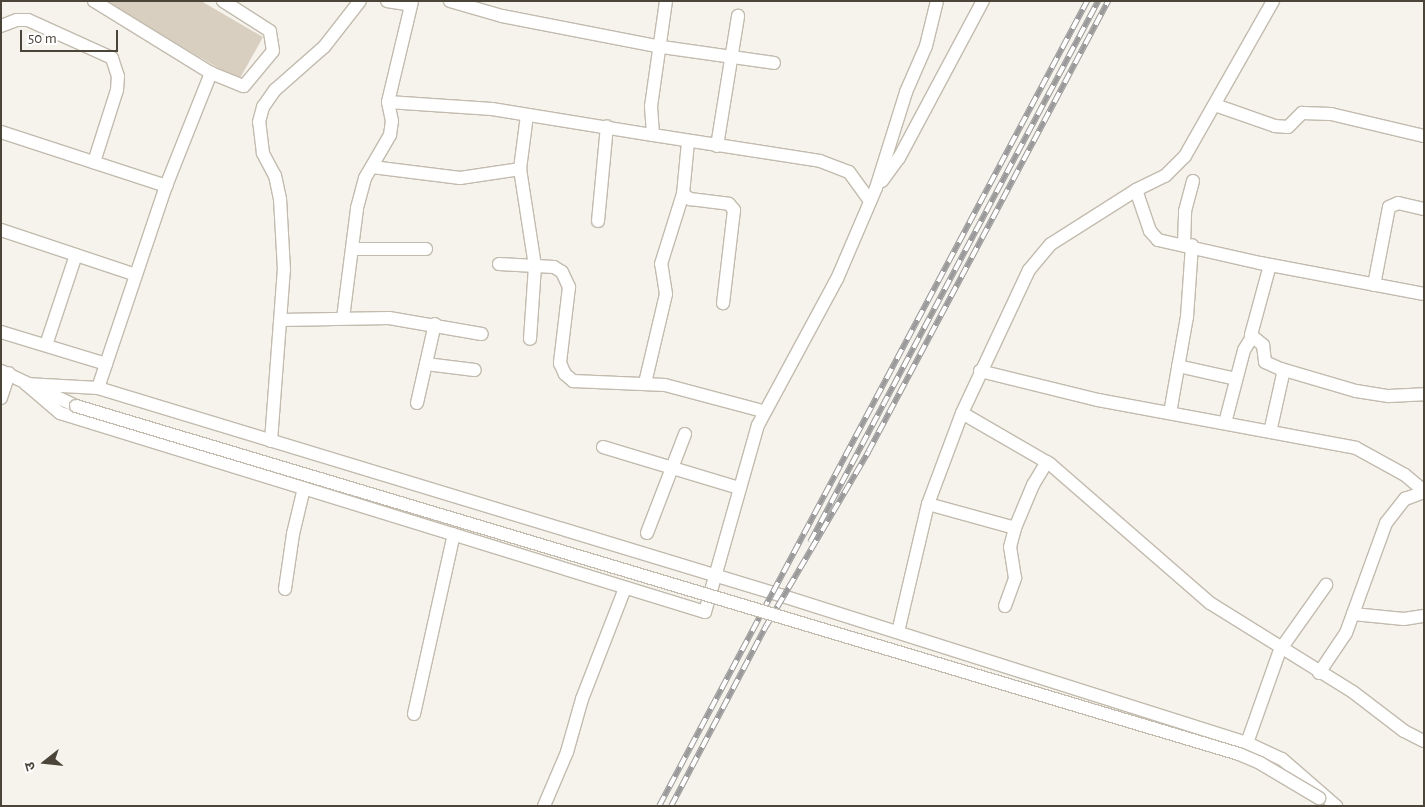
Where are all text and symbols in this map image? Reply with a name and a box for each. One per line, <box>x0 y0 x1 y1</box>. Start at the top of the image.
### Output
scale bar <box>22 20 120 52</box>
text: 50 m <box>28 31 57 46</box>
north arrow <box>20 737 70 787</box>
text: उ <box>23 760 38 772</box>

